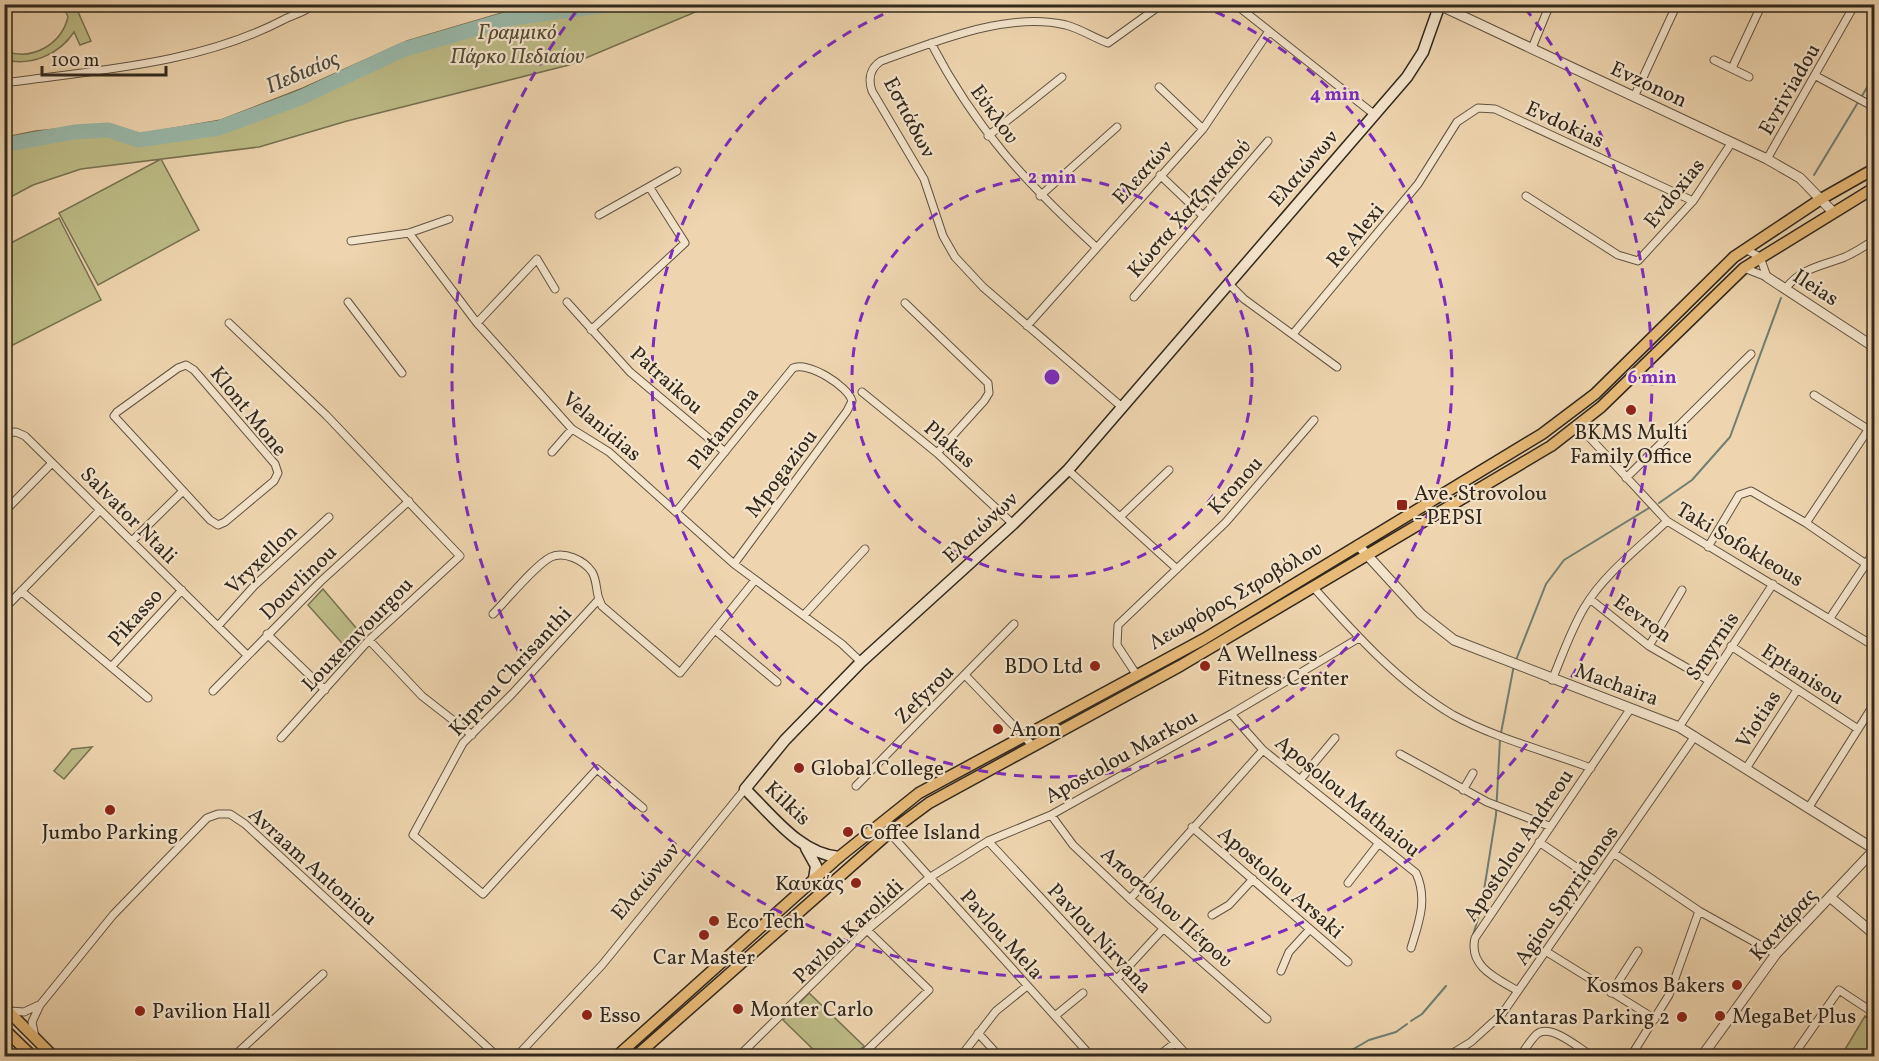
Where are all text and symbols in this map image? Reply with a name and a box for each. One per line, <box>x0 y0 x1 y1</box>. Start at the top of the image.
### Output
park label: Γραμμικό Πάρκο Πεδιαίου <box>450 19 584 72</box>
scale bar <box>42 39 166 77</box>
street label: Evriviadou <box>1752 39 1828 141</box>
water label: Πεδιαίος <box>261 44 345 103</box>
text: 100 m <box>51 49 100 74</box>
street label: Evzonon <box>1605 55 1691 116</box>
street label: Εστιάδων <box>875 72 942 163</box>
street label: Εύκλου <box>962 79 1025 150</box>
text: 4 min <box>1310 83 1360 108</box>
street label: Evdokias <box>1520 95 1608 156</box>
street label: Ελαιώνων <box>1263 124 1346 214</box>
street label: Κώστα Χατζηκακού <box>1122 133 1259 285</box>
street label: Ελεατών <box>1106 134 1180 212</box>
street label: Evdoxias <box>1638 153 1712 235</box>
text: 2 min <box>1028 166 1076 191</box>
street label: Re Alexi <box>1320 197 1392 275</box>
street label: Ileias <box>1787 263 1844 314</box>
street label: Patraikou <box>623 340 709 422</box>
street label: Klont Mone <box>202 361 293 463</box>
text: 6 min <box>1627 366 1677 391</box>
centre of rings <box>1042 367 1062 387</box>
street label: Platamona <box>682 381 767 477</box>
street label: Velanidias <box>555 385 647 469</box>
marker: BKMS Multi Family Office <box>1624 403 1638 417</box>
street label: Plakas <box>917 415 981 476</box>
place label: BKMS Multi Family Office <box>1570 419 1692 472</box>
street label: Mpogaziou <box>739 424 825 524</box>
street label: Kronou <box>1202 450 1270 522</box>
street label: Salvator Ntali <box>73 461 183 571</box>
place label: Ave. Strovolou - PEPSI <box>1414 480 1547 533</box>
street label: Ελαιώνων <box>937 486 1025 570</box>
street label: Taki Sofokleous <box>1670 496 1808 595</box>
marker: Ave. Strovolou - PEPSI <box>1395 498 1409 512</box>
street label: Vryxellon <box>220 518 304 602</box>
street label: Λεωφόρος Στροβόλου <box>1144 535 1328 658</box>
street label: Douvlinou <box>254 539 344 627</box>
street label: Louxemvourgou <box>296 571 420 699</box>
street label: Pikasso <box>102 582 170 654</box>
street label: Eevron <box>1607 588 1677 650</box>
street label: Kiprou Chrisanthi <box>443 601 579 743</box>
street label: Smyrnis <box>1680 607 1747 687</box>
street label: Eptanisou <box>1755 638 1849 713</box>
place label: A Wellness Fitness Center <box>1217 641 1349 694</box>
place label: BDO Ltd <box>1004 653 1083 682</box>
street label: Machaira <box>1570 657 1663 714</box>
street label: Zefyrou <box>889 659 961 731</box>
marker: BDO Ltd <box>1088 659 1102 673</box>
marker: A Wellness Fitness Center <box>1198 659 1212 673</box>
street label: Viotias <box>1730 685 1789 755</box>
street label: Apostolou Markou <box>1040 703 1203 811</box>
place label: Anon <box>1010 716 1061 745</box>
marker: Anon <box>991 722 1005 736</box>
street label: Aposolou Mathaiou <box>1268 729 1426 865</box>
place label: Global College <box>811 755 944 784</box>
marker: Global College <box>792 761 806 775</box>
street label: Apostolou Andreou <box>1457 764 1581 928</box>
street label: Kilkis <box>757 775 816 833</box>
street label: Avraam Antoniou <box>241 801 383 933</box>
marker: Jumbo Parking <box>103 803 117 817</box>
place label: Jumbo Parking <box>42 819 178 848</box>
place label: Coffee Island <box>860 819 981 848</box>
street label: Apostolou Arsaki <box>1211 820 1349 946</box>
street label: Agiou Spyridonos <box>1508 820 1626 972</box>
marker: Coffee Island <box>841 825 855 839</box>
street label: Ελαιώνων <box>605 837 687 927</box>
street label: Αποστόλου Πέτρου <box>1093 841 1239 976</box>
place label: Καυκάς <box>775 870 844 899</box>
street label: Pavlou Karolidi <box>787 873 911 991</box>
marker: Καυκάς <box>849 876 863 890</box>
street label: Pavlou Nirvana <box>1040 877 1158 1001</box>
street label: Καντάρας <box>1744 882 1825 968</box>
street label: Pavlou Mela <box>952 884 1049 986</box>
place label: Eco Tech <box>726 908 805 937</box>
marker: Eco Tech <box>707 914 721 928</box>
marker: Car Master <box>697 928 711 942</box>
place label: Car Master <box>653 944 755 973</box>
place label: Kosmos Bakers <box>1586 972 1725 1001</box>
marker: Kosmos Bakers <box>1730 978 1744 992</box>
place label: Monter Carlo <box>750 996 873 1025</box>
place label: Pavilion Hall <box>152 998 271 1027</box>
place label: Esso <box>599 1002 641 1031</box>
marker: Monter Carlo <box>731 1002 745 1016</box>
place label: MegaBet Plus <box>1732 1003 1856 1032</box>
marker: Pavilion Hall <box>133 1004 147 1018</box>
place label: Kantaras Parking 2 <box>1495 1004 1670 1033</box>
marker: Esso <box>580 1008 594 1022</box>
marker: MegaBet Plus <box>1713 1009 1727 1023</box>
marker: Kantaras Parking 2 <box>1675 1010 1689 1024</box>

